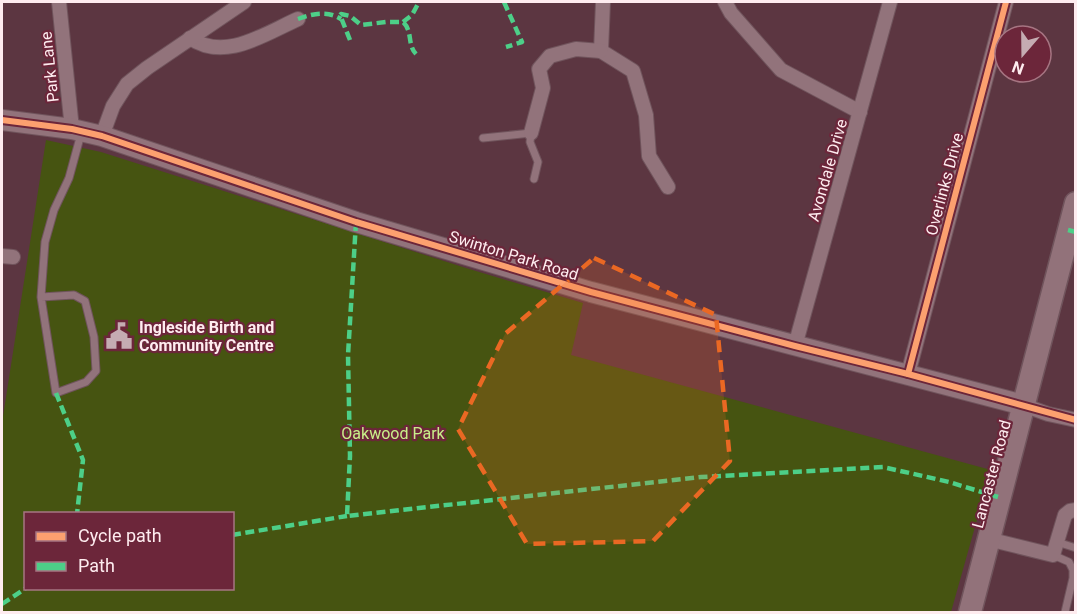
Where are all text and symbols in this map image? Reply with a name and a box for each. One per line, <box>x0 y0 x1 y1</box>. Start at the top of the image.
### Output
north arrow <box>993 24 1053 84</box>
street label: Park Lane <box>36 31 63 103</box>
text: N <box>1009 57 1027 78</box>
street label: Avondale Drive <box>804 117 851 224</box>
street label: Overlinks Drive <box>922 131 967 238</box>
street label: Swinton Park Road <box>447 227 581 284</box>
place label: Ingleside Birth and Community Centre <box>139 318 274 355</box>
public building icon: Ingleside Birth and Community Centre <box>104 321 134 351</box>
street label: Lancaster Road <box>968 418 1015 530</box>
park label: Oakwood Park <box>341 424 446 443</box>
legend <box>24 512 234 590</box>
text: Cycle path <box>78 525 162 546</box>
text: Path <box>78 555 115 576</box>

